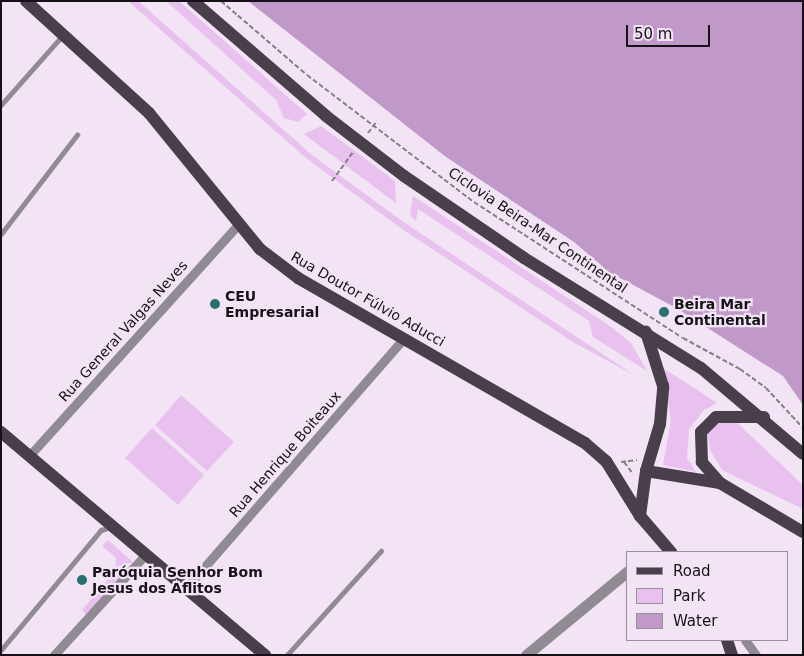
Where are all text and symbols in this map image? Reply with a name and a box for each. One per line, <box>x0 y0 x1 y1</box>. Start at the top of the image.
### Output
scale bar <box>629 15 713 47</box>
text: 50 m <box>634 25 672 43</box>
street label: Ciclovia Beira-Mar Continental <box>445 164 631 296</box>
street label: Rua Doutor Fúlvio Aducci <box>288 248 448 350</box>
street label: Rua General Valgas Neves <box>55 257 191 405</box>
place label: CEU Empresarial <box>225 288 319 321</box>
place label: Beira Mar Continental <box>674 296 766 328</box>
marker: CEU Empresarial <box>209 298 221 310</box>
marker: Beira Mar Continental <box>658 306 670 318</box>
street label: Rua Henrique Boiteaux <box>226 388 344 520</box>
legend <box>626 551 789 641</box>
text: Road <box>673 562 711 580</box>
place label: Paróquia Senhor Bom Jesus dos Aflitos <box>92 564 263 596</box>
marker: Paróquia Senhor Bom Jesus dos Aflitos <box>76 574 88 586</box>
text: Park <box>673 587 705 605</box>
text: Water <box>673 612 717 630</box>

